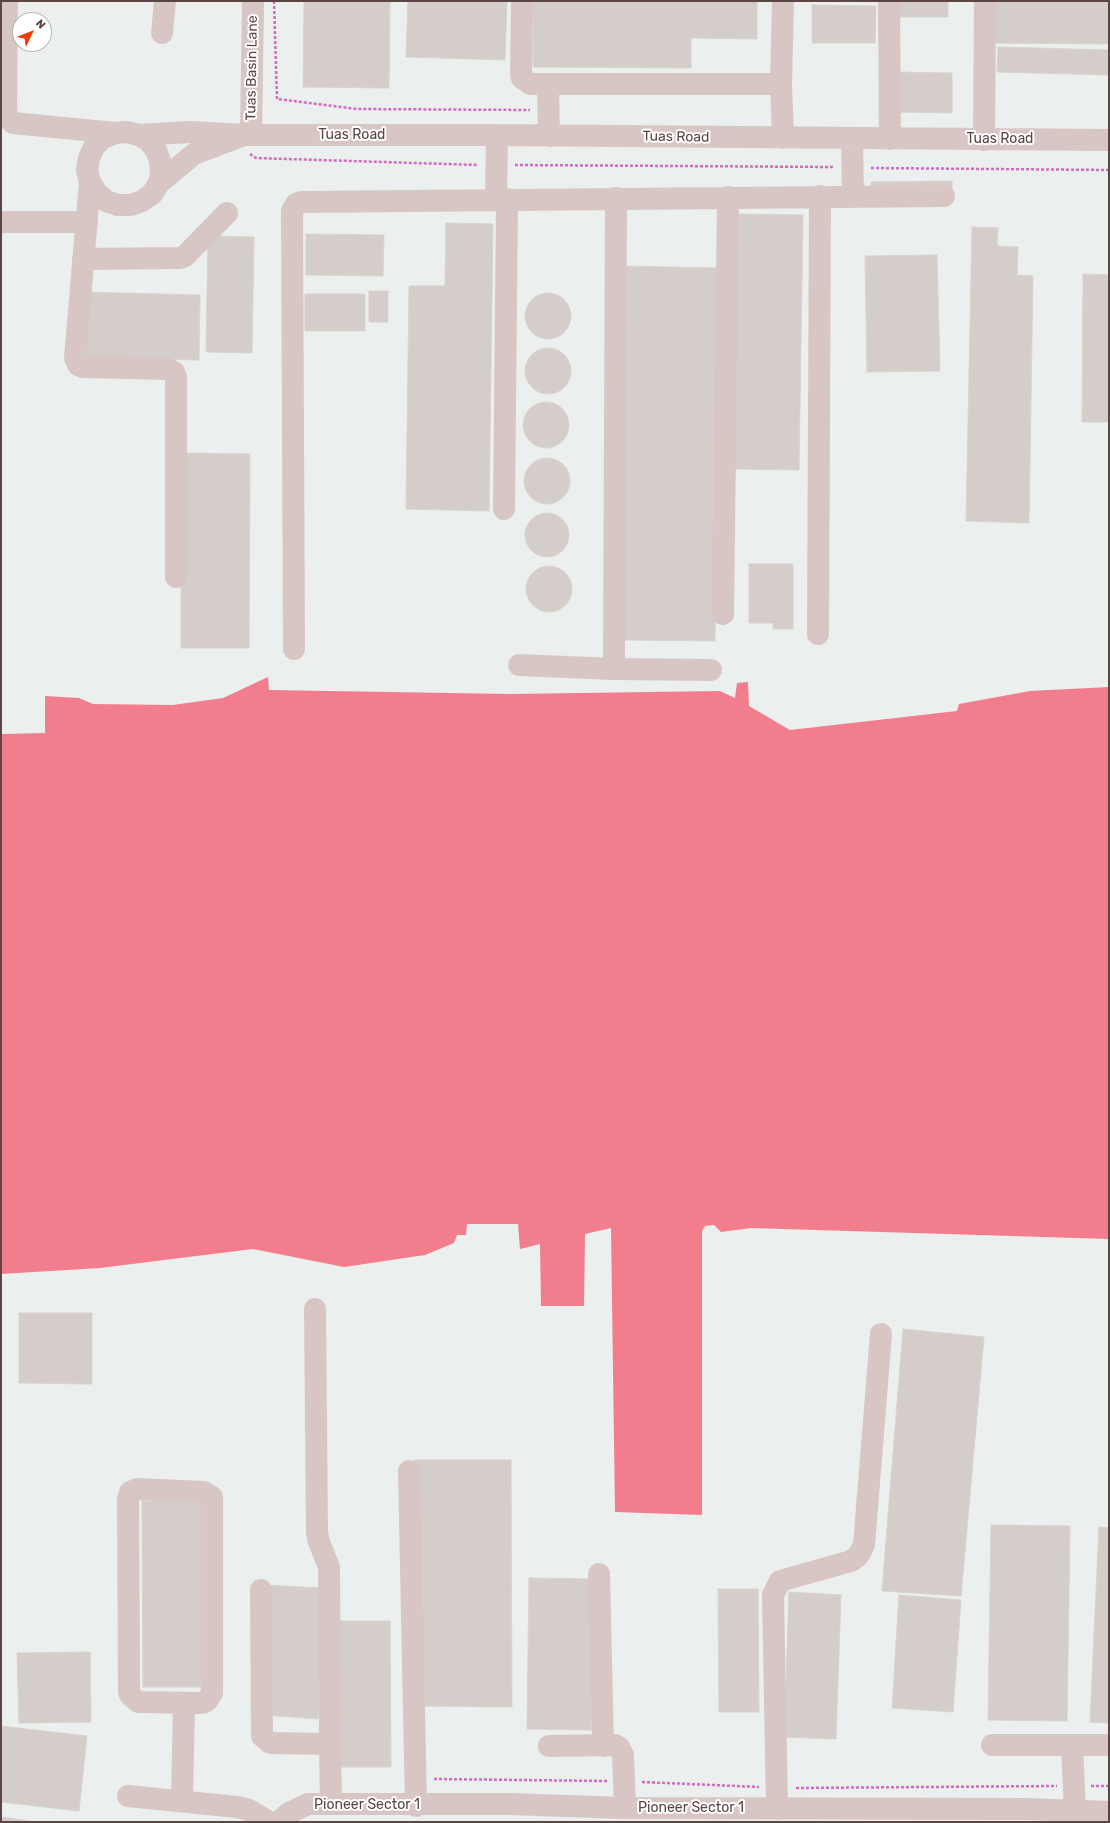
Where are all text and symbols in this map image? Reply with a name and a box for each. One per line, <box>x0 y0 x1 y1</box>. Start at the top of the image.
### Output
north arrow <box>12 12 52 52</box>
street label: Tuas Basin Lane <box>243 15 261 121</box>
text: N <box>33 17 48 31</box>
street label: Tuas Road <box>319 127 385 143</box>
street label: Tuas Road <box>642 128 710 146</box>
street label: Tuas Road <box>967 131 1033 147</box>
street label: Pioneer Sector 1 <box>314 1797 420 1813</box>
street label: Pioneer Sector 1 <box>638 1800 744 1816</box>

